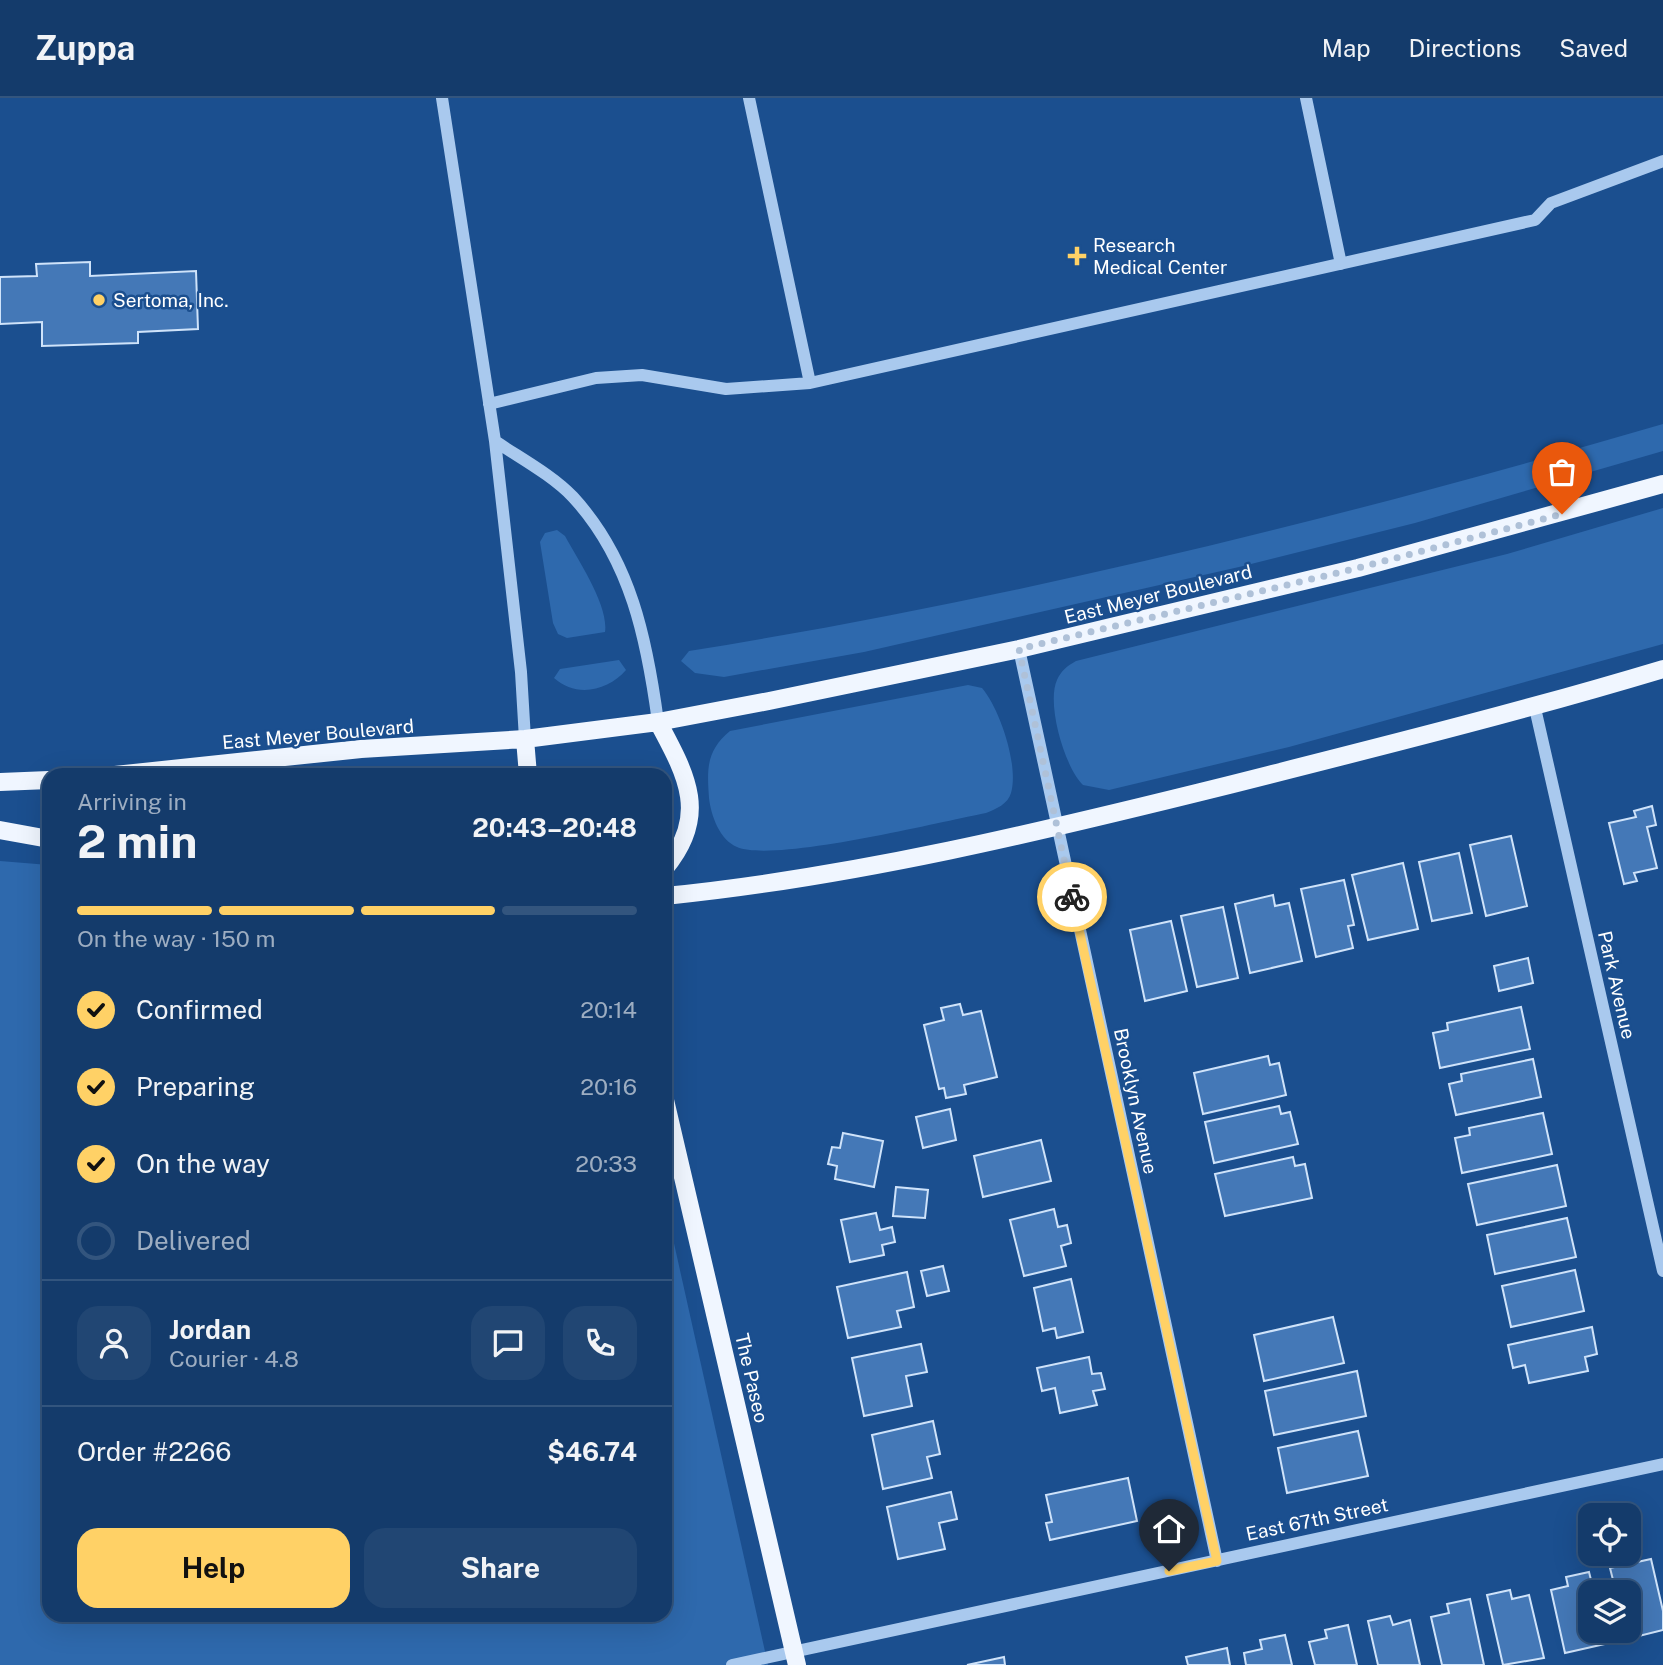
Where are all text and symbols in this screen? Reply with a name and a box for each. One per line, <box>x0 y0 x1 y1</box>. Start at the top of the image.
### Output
text: Zuppa <box>35 29 135 67</box>
text: Map <box>1322 34 1371 62</box>
text: Directions <box>1409 34 1521 62</box>
text: Saved <box>1559 34 1628 62</box>
place label: Research Medical Center <box>1093 234 1227 278</box>
marker: Research Medical Center <box>1067 246 1087 266</box>
place label: Sertoma, Inc. <box>113 289 228 311</box>
marker: Sertoma, Inc. <box>91 292 107 308</box>
pin <box>1532 442 1592 514</box>
icon: bag <box>1543 453 1581 491</box>
street label: East Meyer Boulevard <box>1062 560 1254 628</box>
street label: East Meyer Boulevard <box>221 715 415 753</box>
text: Arriving in <box>77 788 187 815</box>
text: 20:43–20:48 <box>472 812 637 843</box>
text: 2 min <box>77 814 197 868</box>
courier <box>1037 862 1107 932</box>
icon: bike <box>1053 878 1091 916</box>
text: On the way · 150 m <box>77 925 275 952</box>
street label: Park Avenue <box>1594 929 1640 1041</box>
icon: check <box>77 991 115 1029</box>
text: Confirmed <box>136 994 263 1025</box>
text: 20:14 <box>580 996 637 1023</box>
street label: Brooklyn Avenue <box>1110 1026 1162 1176</box>
icon: check <box>77 1068 115 1106</box>
text: Preparing <box>136 1071 255 1102</box>
text: 20:16 <box>580 1073 637 1100</box>
icon: check <box>77 1145 115 1183</box>
text: On the way <box>136 1148 270 1179</box>
text: 20:33 <box>575 1150 637 1177</box>
text: Delivered <box>136 1225 251 1256</box>
button: person <box>77 1306 151 1380</box>
button: chat <box>471 1306 545 1380</box>
button: phone <box>563 1306 637 1380</box>
text: Jordan <box>169 1314 251 1345</box>
street label: The Paseo <box>731 1331 773 1425</box>
text: Courier · 4.8 <box>169 1345 299 1372</box>
text: Order #2266 <box>77 1436 231 1467</box>
text: $46.74 <box>547 1436 637 1467</box>
street label: East 67th Street <box>1244 1493 1390 1545</box>
pin <box>1139 1499 1199 1571</box>
map controls <box>1578 1503 1641 1643</box>
button: locate <box>1578 1503 1641 1566</box>
icon: home <box>1150 1510 1188 1548</box>
button: Help <box>77 1528 350 1608</box>
button: Share <box>364 1528 637 1608</box>
button: layers <box>1578 1580 1641 1643</box>

